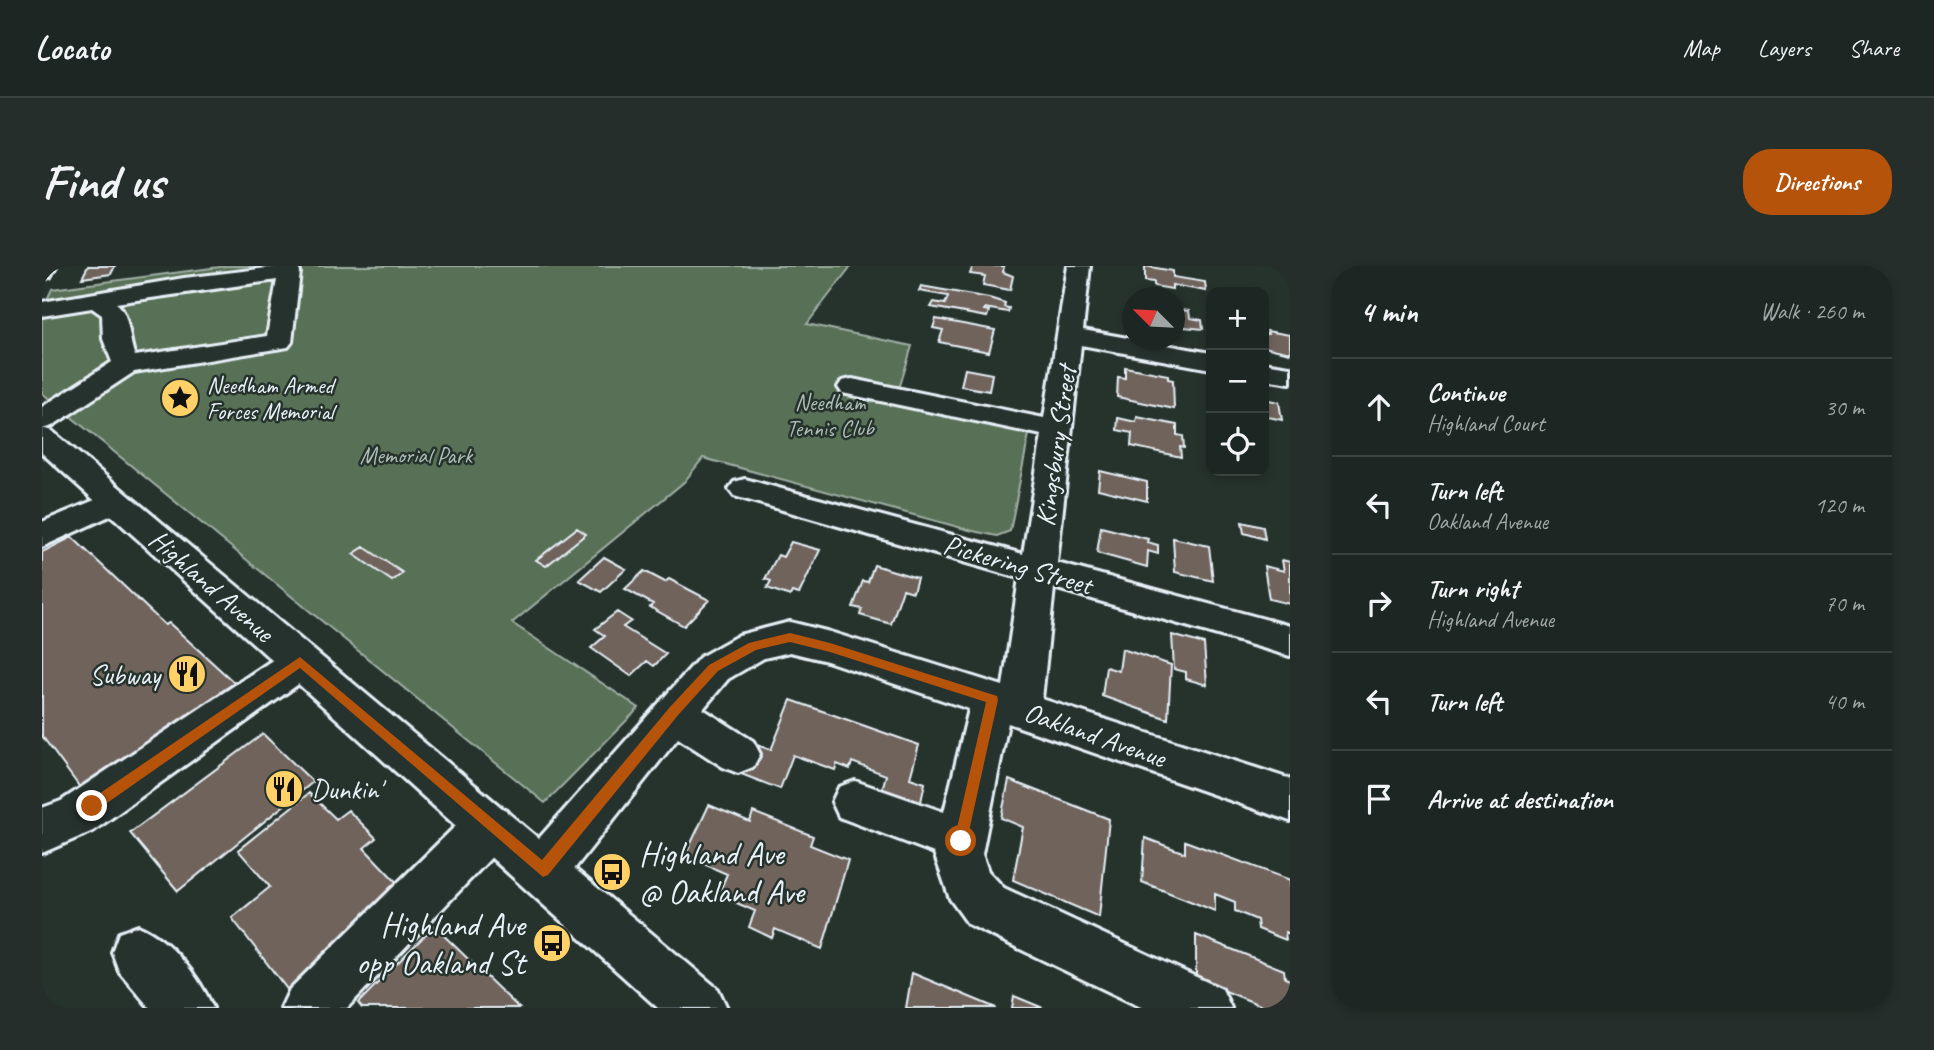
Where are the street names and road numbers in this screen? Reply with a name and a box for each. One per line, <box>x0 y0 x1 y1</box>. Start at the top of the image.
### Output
street label: Kingsbury Street <box>1027 360 1085 528</box>
street label: Highland Avenue <box>142 521 283 651</box>
street label: Pickering Street <box>940 527 1099 603</box>
street label: Oakland Avenue <box>1020 694 1172 776</box>

